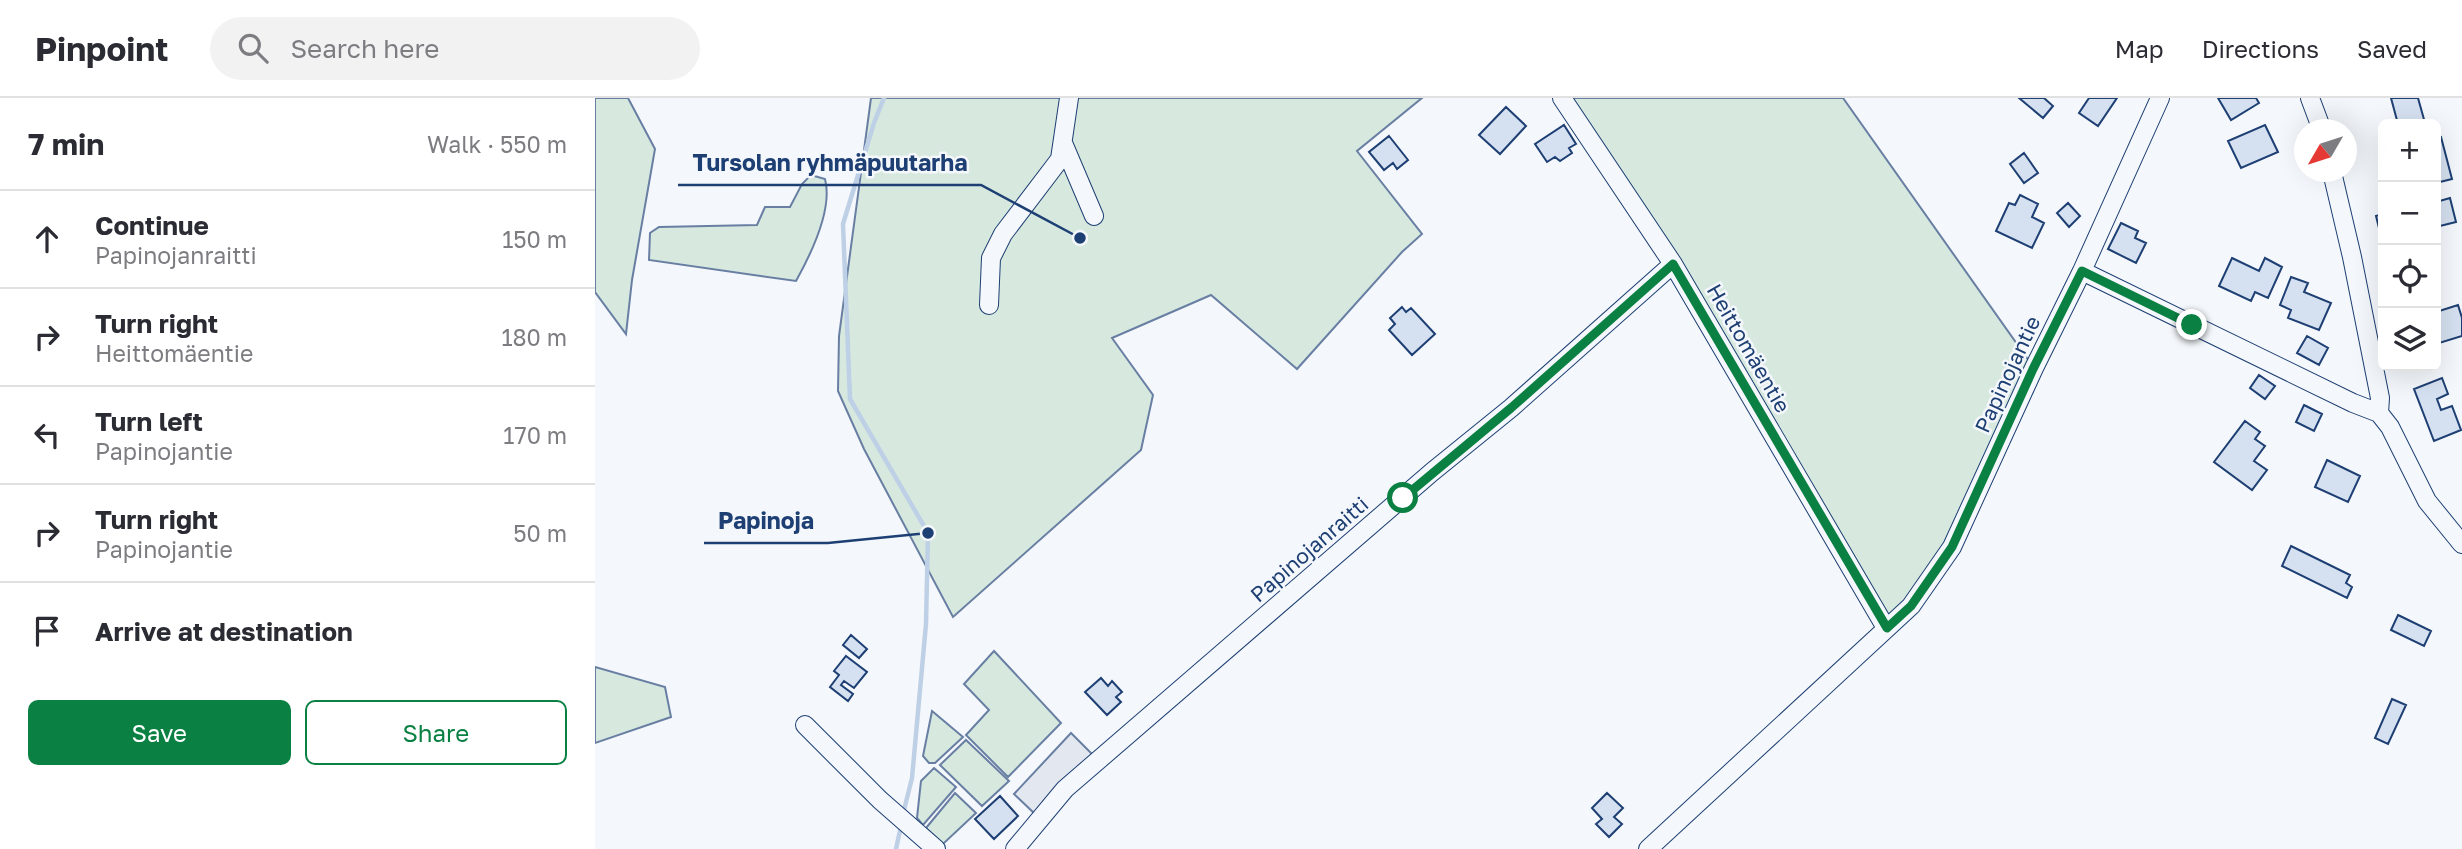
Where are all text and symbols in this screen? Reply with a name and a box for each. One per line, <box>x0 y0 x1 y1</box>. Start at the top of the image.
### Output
search box <box>210 17 700 80</box>
text: Pinpoint <box>35 29 168 68</box>
icon: search <box>234 29 272 67</box>
text: Search here <box>290 33 439 64</box>
text: Map <box>2115 34 2164 63</box>
text: Directions <box>2202 34 2319 63</box>
text: Saved <box>2357 34 2427 63</box>
north arrow <box>2294 119 2357 182</box>
map controls <box>2378 119 2441 371</box>
button: + <box>2378 119 2441 182</box>
text: 7 min <box>28 126 104 162</box>
text: Walk · 550 m <box>427 130 567 158</box>
callout: Tursolan ryhmäpuutarha <box>678 141 981 185</box>
text: Tursolan ryhmäpuutarha <box>692 148 968 176</box>
button: − <box>2378 182 2441 245</box>
text: Continue <box>95 210 209 241</box>
icon: ahead <box>28 220 66 258</box>
text: 150 m <box>502 225 567 253</box>
text: Papinojanraitti <box>95 241 257 269</box>
button: locate <box>2378 245 2441 308</box>
street label: Heittomäentie <box>1702 279 1796 417</box>
text: Turn right <box>95 308 218 339</box>
button: layers <box>2378 308 2441 371</box>
route end <box>2176 309 2207 340</box>
street label: Papinojantie <box>1969 311 2045 437</box>
icon: right <box>28 318 66 356</box>
text: 180 m <box>501 323 567 351</box>
text: Heittomäentie <box>95 339 253 367</box>
text: Turn left <box>95 406 203 437</box>
icon: left <box>28 416 66 454</box>
text: 170 m <box>503 421 567 449</box>
text: Papinojantie <box>95 437 233 465</box>
route start <box>1387 482 1418 513</box>
street label: Papinojanraitti <box>1245 491 1373 607</box>
callout: Papinoja <box>704 499 828 543</box>
text: Turn right <box>95 504 218 535</box>
text: Papinoja <box>718 506 814 534</box>
icon: right <box>28 514 66 552</box>
text: 50 m <box>513 519 567 547</box>
text: Papinojantie <box>95 535 233 563</box>
icon: arrive <box>28 612 66 650</box>
text: Arrive at destination <box>95 616 353 647</box>
button: Save <box>28 700 291 765</box>
button: Share <box>305 700 567 765</box>

